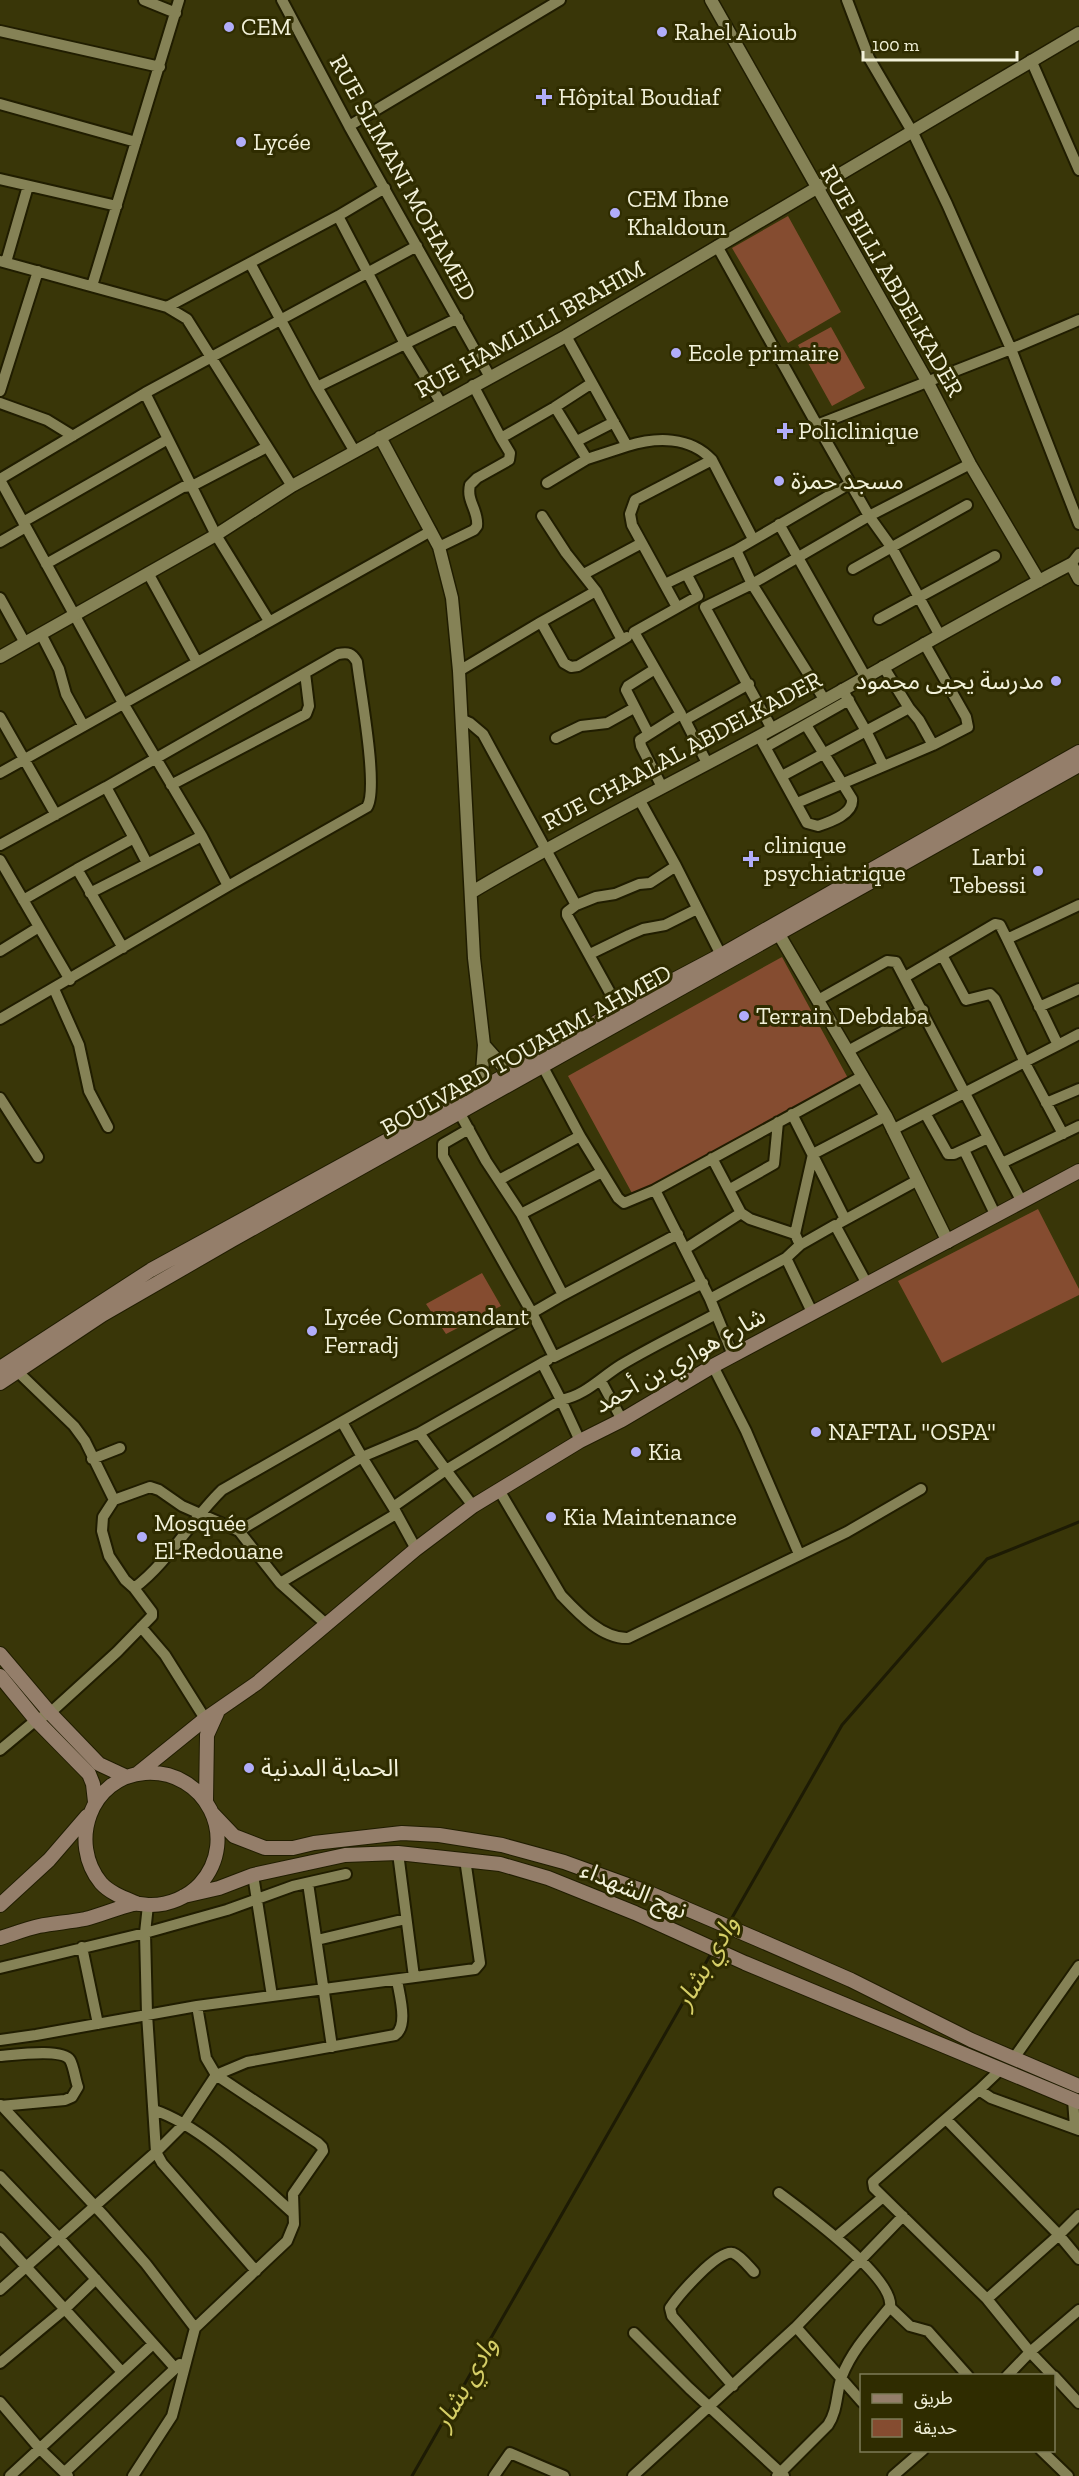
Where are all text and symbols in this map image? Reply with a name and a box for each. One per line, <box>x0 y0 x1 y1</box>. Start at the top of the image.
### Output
place label: CEM <box>241 12 292 41</box>
place label: Rahel Aioub <box>674 17 797 46</box>
marker: CEM <box>222 20 236 34</box>
scale bar <box>863 24 1018 62</box>
marker: Rahel Aioub <box>655 25 669 39</box>
text: 100 m <box>872 34 920 56</box>
street label: RUE SLIMANI MOHAMED <box>324 50 483 306</box>
place label: Hôpital Boudiaf <box>558 82 722 111</box>
marker: Hôpital Boudiaf <box>535 88 553 106</box>
place label: Lycée <box>253 127 311 156</box>
marker: Lycée <box>234 135 248 149</box>
street label: RUE BILLI ABDELKADER <box>814 160 971 402</box>
place label: CEM Ibne Khaldoun <box>627 184 729 241</box>
marker: CEM Ibne Khaldoun <box>608 206 622 220</box>
street label: RUE HAMLILLI BRAHIM <box>410 253 650 404</box>
place label: Ecole primaire <box>688 338 839 367</box>
marker: Ecole primaire <box>669 346 683 360</box>
place label: Policlinique <box>798 416 919 445</box>
marker: Policlinique <box>776 422 794 440</box>
place label: مسجد حمزة <box>791 466 904 495</box>
marker: مسجد حمزة <box>772 474 786 488</box>
street label: RUE CHAALAL ABDELKADER <box>537 664 827 837</box>
place label: مدرسة يحيى محمود <box>856 666 1044 695</box>
marker: مدرسة يحيى محمود <box>1049 674 1063 688</box>
place label: clinique psychiatrique <box>764 830 906 887</box>
place label: Larbi Tebessi <box>950 842 1026 899</box>
marker: clinique psychiatrique <box>742 850 760 868</box>
marker: Larbi Tebessi <box>1031 864 1045 878</box>
street label: BOULVARD TOUAHMI AHMED <box>375 957 676 1142</box>
place label: Terrain Debdaba <box>756 1001 929 1030</box>
marker: Terrain Debdaba <box>737 1009 751 1023</box>
street label: شارع هواري بن أحمد <box>589 1300 773 1423</box>
place label: Lycée Commandant Ferradj <box>324 1302 529 1359</box>
marker: Lycée Commandant Ferradj <box>305 1324 319 1338</box>
place label: NAFTAL "OSPA" <box>828 1417 996 1446</box>
marker: NAFTAL "OSPA" <box>809 1425 823 1439</box>
place label: Kia <box>648 1437 682 1466</box>
marker: Kia <box>629 1445 643 1459</box>
place label: Kia Maintenance <box>563 1502 737 1531</box>
place label: Mosquée El-Redouane <box>154 1508 283 1565</box>
marker: Kia Maintenance <box>544 1510 558 1524</box>
marker: Mosquée El-Redouane <box>135 1530 149 1544</box>
place label: الحماية المدنية <box>261 1753 399 1782</box>
marker: الحماية المدنية <box>242 1761 256 1775</box>
street label: نهج الشهداء <box>576 1854 692 1928</box>
water label: وادي بشار <box>666 1910 749 2018</box>
water label: وادي بشار <box>425 2331 508 2439</box>
legend <box>860 2374 1055 2452</box>
text: طريق <box>914 2387 953 2409</box>
text: حديقة <box>914 2417 957 2439</box>

